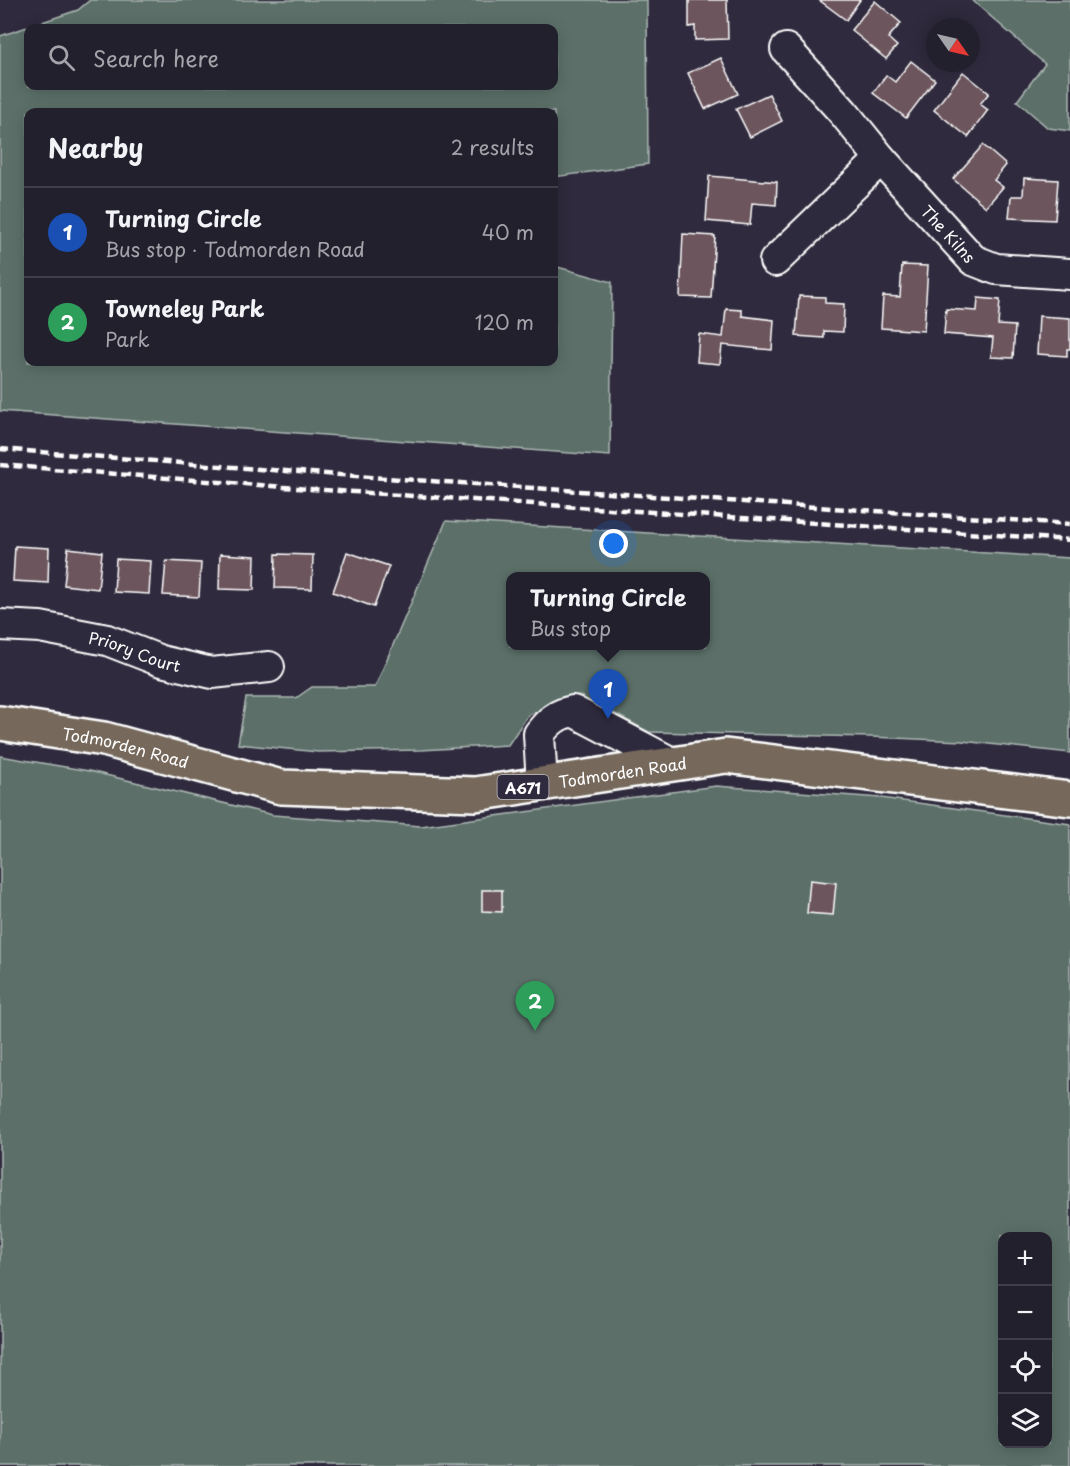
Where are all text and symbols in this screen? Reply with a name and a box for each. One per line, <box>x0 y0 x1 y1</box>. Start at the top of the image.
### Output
north arrow <box>926 18 980 72</box>
search box <box>24 24 558 90</box>
icon: search <box>45 41 78 74</box>
text: Search here <box>93 41 219 74</box>
text: Nearby <box>48 128 143 167</box>
text: 2 results <box>451 132 534 162</box>
street label: The Kilns <box>916 199 981 268</box>
text: Turning Circle <box>105 201 262 234</box>
text: 1 <box>63 217 72 247</box>
text: 40 m <box>482 217 534 247</box>
text: Bus stop · Todmorden Road <box>105 234 365 264</box>
text: Towneley Park <box>105 291 264 324</box>
text: 2 <box>60 307 75 337</box>
text: 120 m <box>475 307 534 337</box>
text: Park <box>105 324 150 354</box>
your location <box>599 529 628 558</box>
popup <box>506 572 710 650</box>
text: Turning Circle <box>530 580 686 613</box>
text: Bus stop <box>530 613 611 643</box>
street label: Priory Court <box>87 625 183 677</box>
pin: 1 <box>588 670 628 719</box>
street label: Todmorden Road <box>61 721 192 773</box>
street label: Todmorden Road <box>557 750 688 793</box>
road number: A671 <box>498 775 548 799</box>
pin: 2 <box>516 982 554 1031</box>
map controls <box>998 1232 1052 1448</box>
button: + <box>998 1232 1052 1286</box>
button: − <box>998 1286 1052 1340</box>
button: locate <box>998 1340 1052 1394</box>
button: layers <box>998 1394 1052 1448</box>

